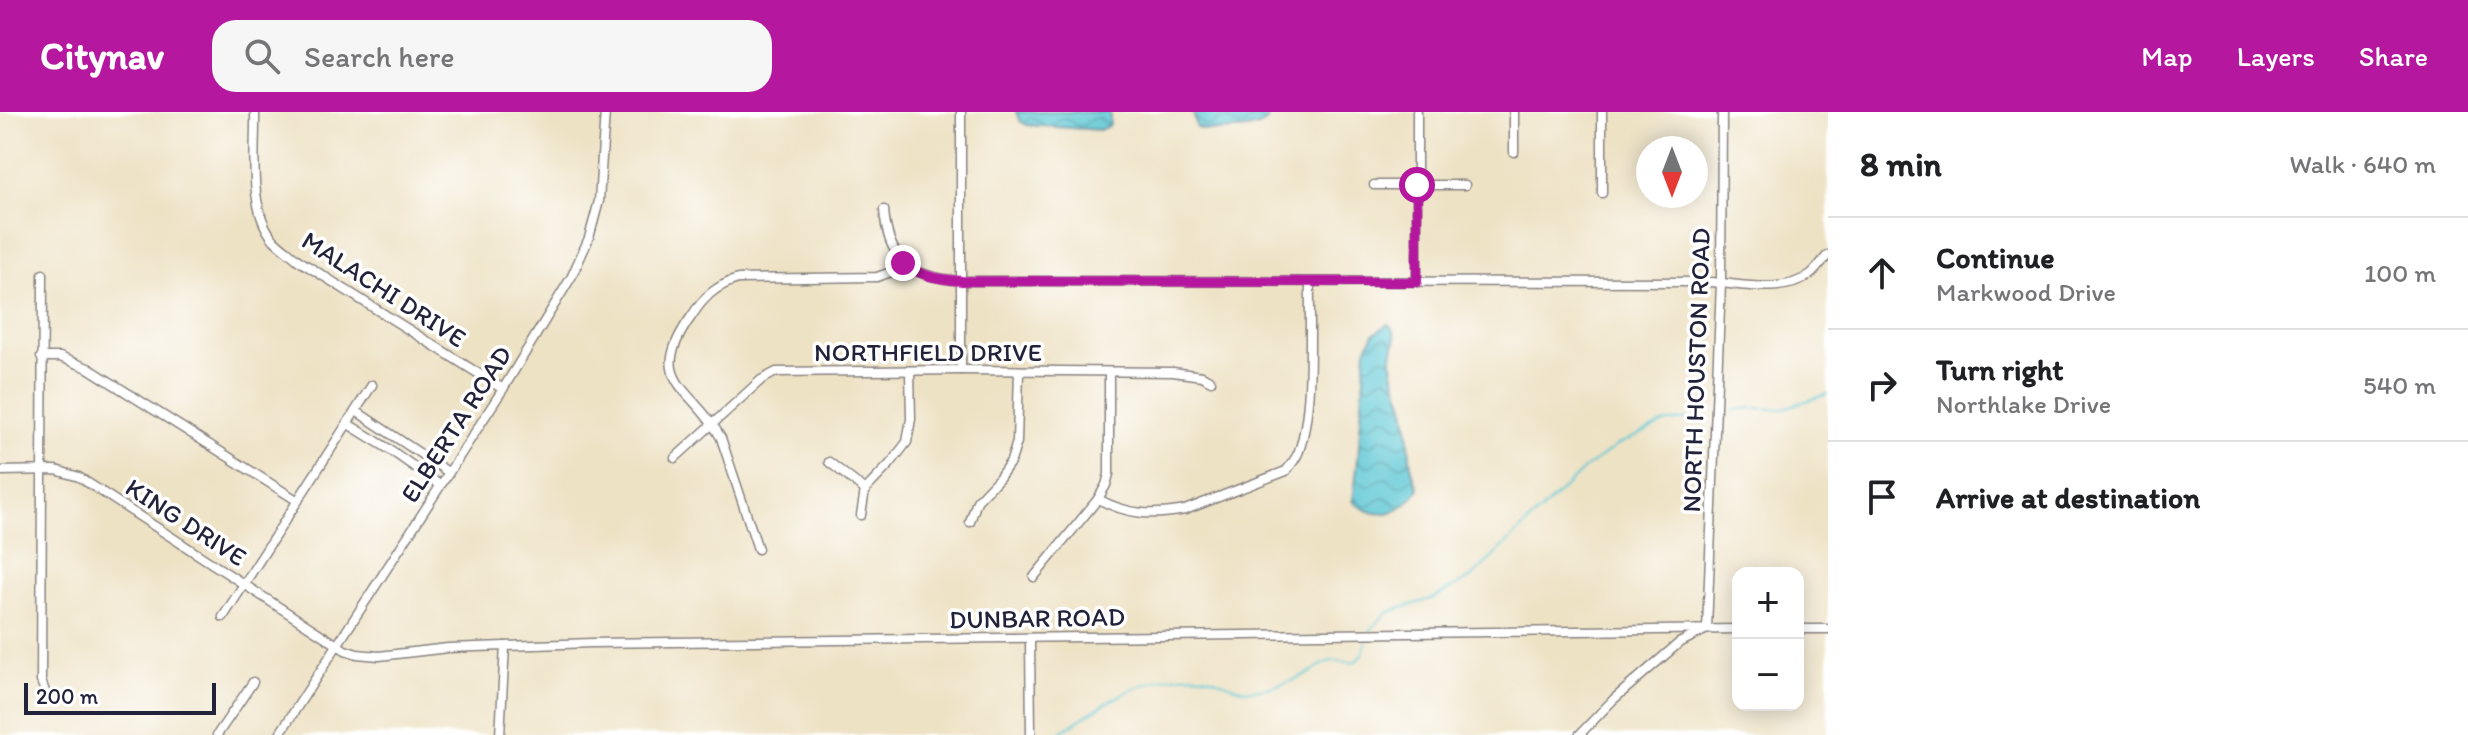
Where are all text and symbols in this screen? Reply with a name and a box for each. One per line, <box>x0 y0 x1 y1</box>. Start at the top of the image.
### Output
search box <box>212 20 772 92</box>
text: Citynav <box>40 33 164 79</box>
icon: search <box>240 34 284 78</box>
text: Search here <box>304 38 455 75</box>
text: Map <box>2141 39 2193 73</box>
text: Layers <box>2237 39 2315 73</box>
text: Share <box>2359 39 2428 73</box>
north arrow <box>1636 136 1708 208</box>
text: 8 min <box>1860 144 1942 185</box>
text: Walk · 640 m <box>2289 148 2436 180</box>
route start <box>1399 167 1435 203</box>
street label: MALACHI DRIVE <box>296 224 472 354</box>
street label: NORTH HOUSTON ROAD <box>1675 227 1717 513</box>
text: Continue <box>1936 239 2055 276</box>
route end <box>885 245 921 281</box>
icon: ahead <box>1860 251 1904 295</box>
text: 100 m <box>2364 257 2436 289</box>
text: Markwood Drive <box>1936 276 2116 308</box>
street label: NORTHFIELD DRIVE <box>814 336 1042 368</box>
street label: ELBERTA ROAD <box>393 340 519 508</box>
text: Turn right <box>1936 351 2064 388</box>
icon: right <box>1860 363 1904 407</box>
text: 540 m <box>2363 369 2436 401</box>
text: Northlake Drive <box>1936 388 2111 420</box>
street label: KING DRIVE <box>120 471 252 573</box>
icon: arrive <box>1860 475 1904 519</box>
text: Arrive at destination <box>1936 479 2200 516</box>
map controls <box>1732 567 1804 711</box>
button: + <box>1732 567 1804 639</box>
street label: DUNBAR ROAD <box>949 600 1125 636</box>
button: − <box>1732 639 1804 711</box>
scale bar <box>24 679 216 715</box>
text: 200 m <box>36 683 98 710</box>

